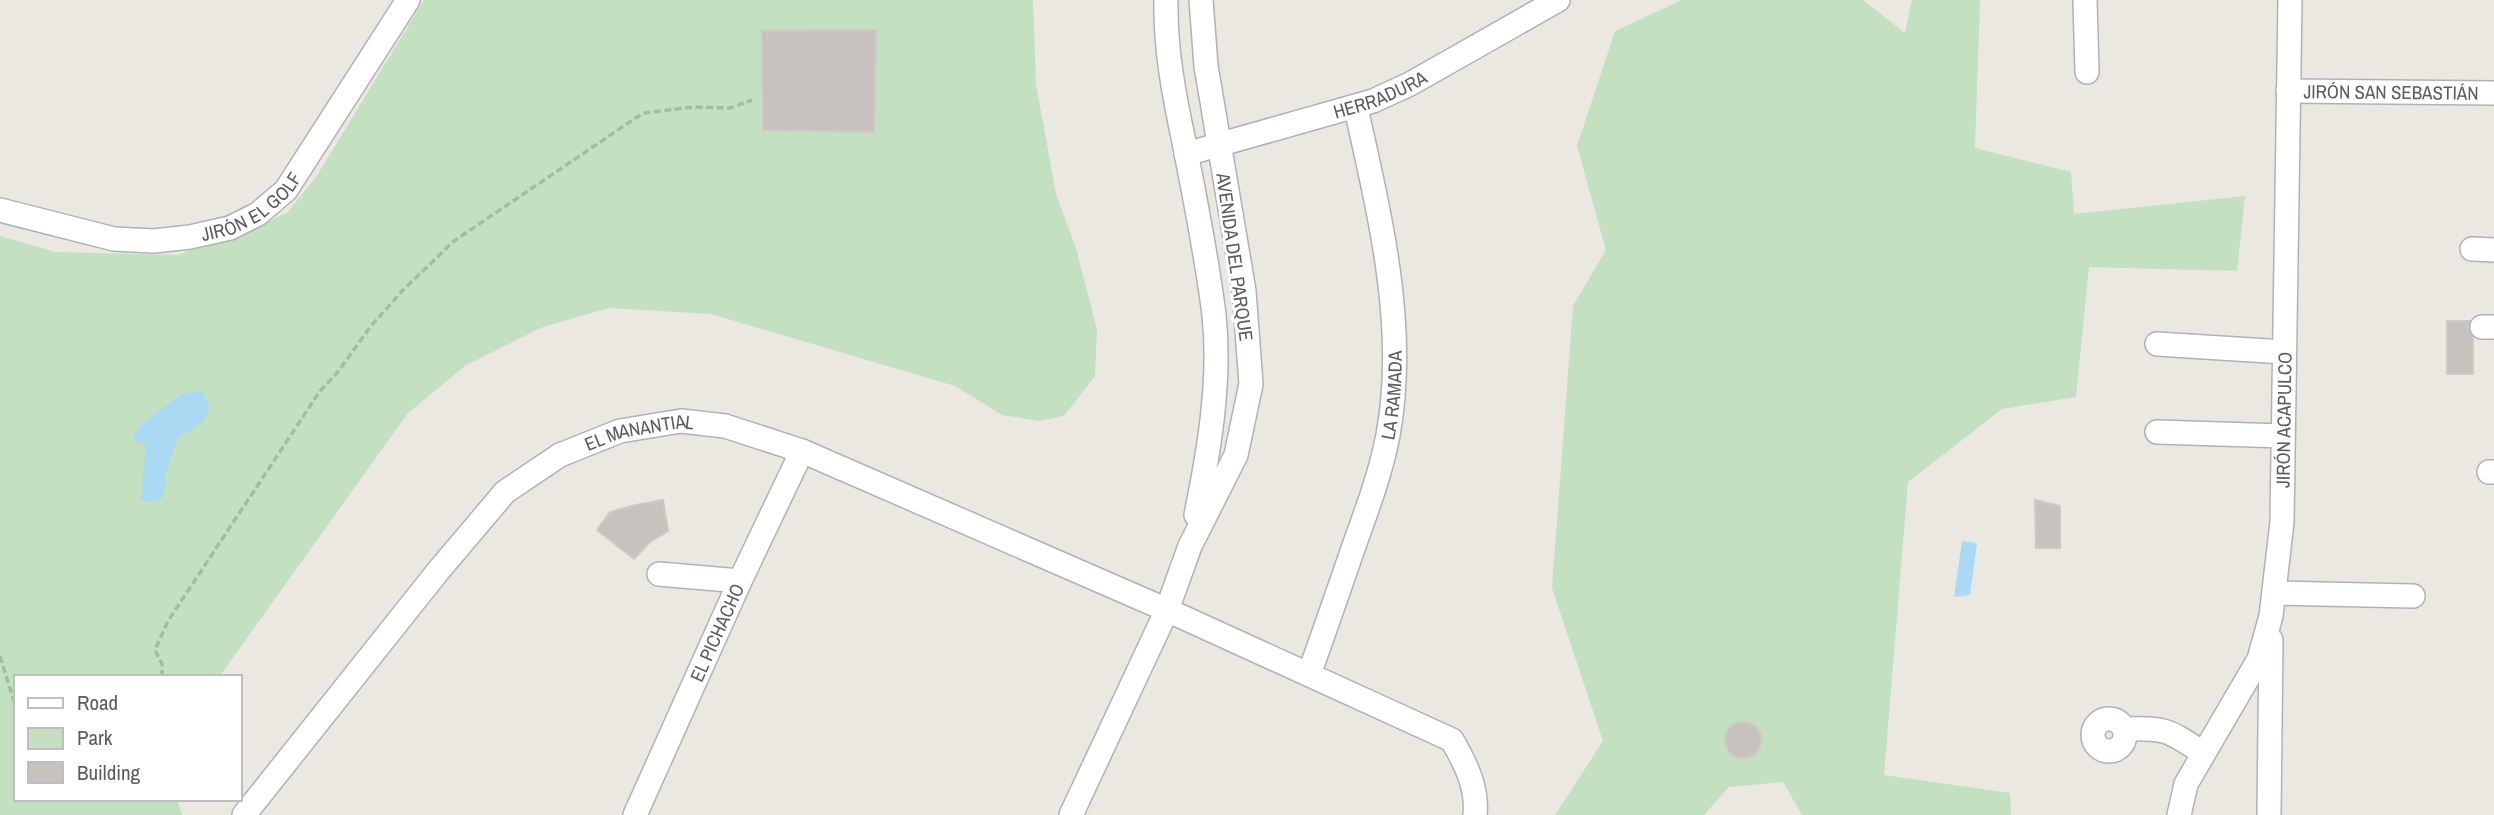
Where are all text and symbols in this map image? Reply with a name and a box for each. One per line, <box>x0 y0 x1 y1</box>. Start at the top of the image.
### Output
street label: HERRADURA <box>1330 64 1432 125</box>
street label: JIRÓN SAN SEBASTIÁN <box>2303 78 2479 106</box>
street label: JIRÓN EL GOLF <box>199 167 307 247</box>
street label: AVENIDA DEL PARQUE <box>1210 170 1260 343</box>
street label: LA RAMADA <box>1374 350 1408 442</box>
street label: JIRÓN ACAPULCO <box>2270 352 2298 488</box>
street label: EL MANANTIAL <box>581 407 696 457</box>
street label: EL PICHACHO <box>683 579 750 686</box>
legend <box>14 675 242 801</box>
text: Road <box>77 688 118 717</box>
text: Park <box>77 723 113 752</box>
text: Building <box>77 758 141 787</box>

